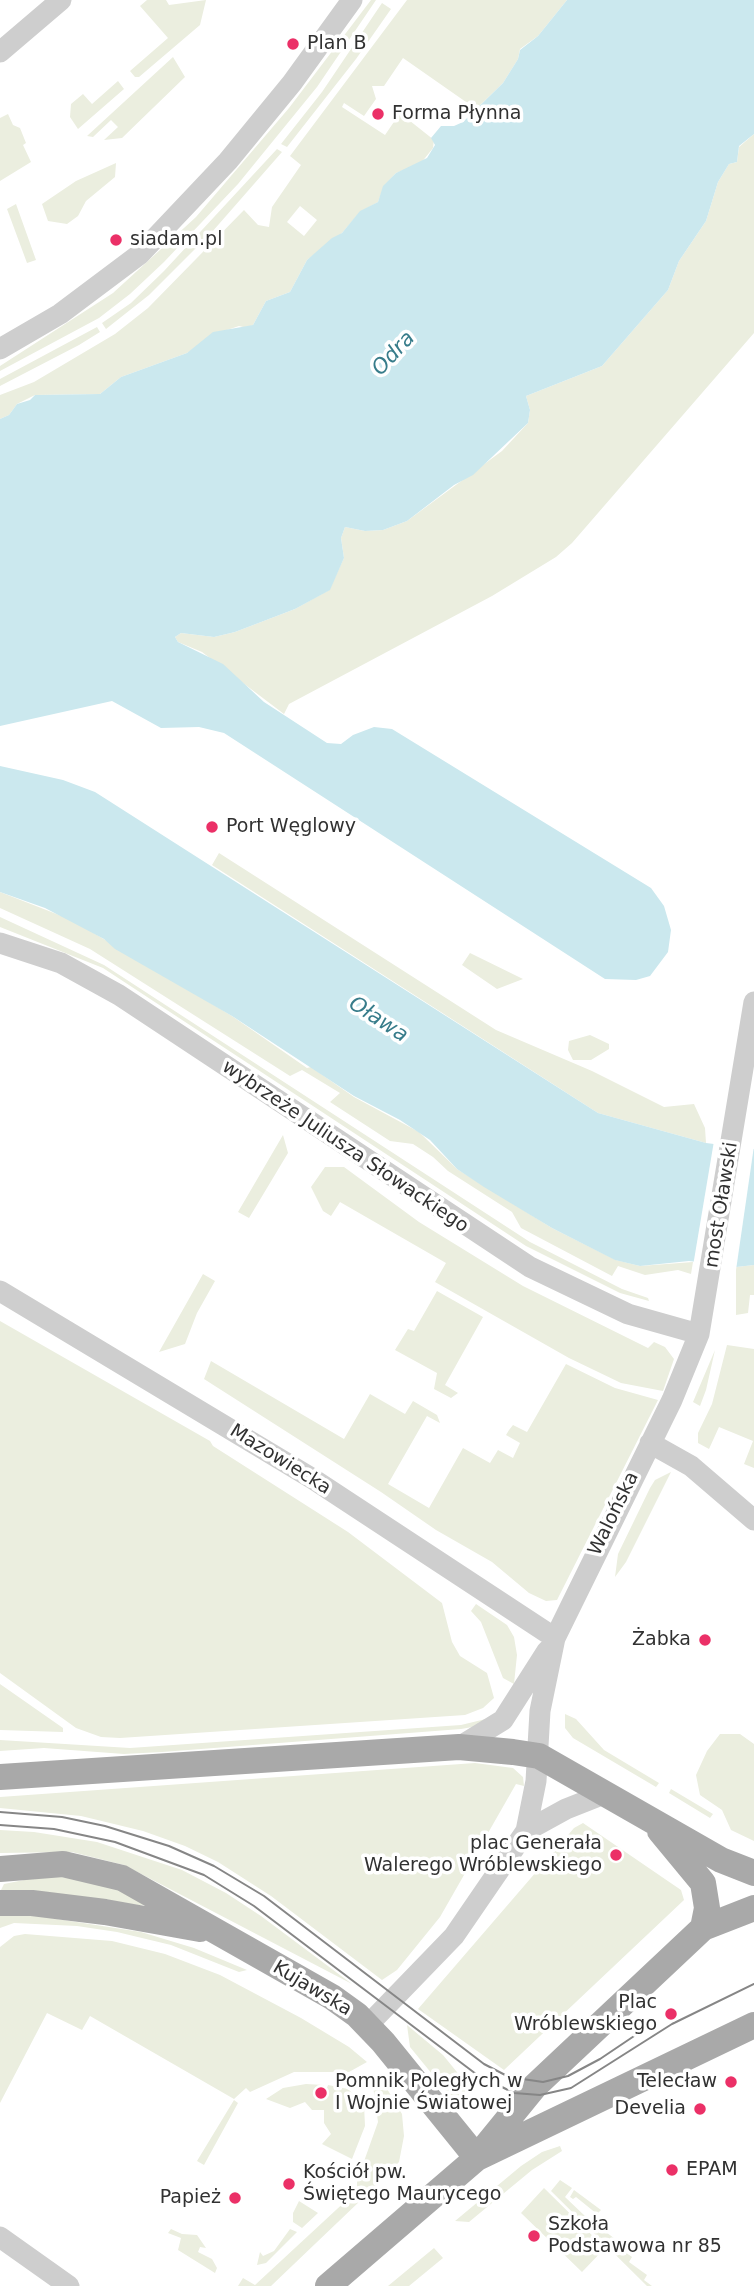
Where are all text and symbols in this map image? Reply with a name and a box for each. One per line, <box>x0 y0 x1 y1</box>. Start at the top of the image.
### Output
place label: Plan B <box>307 33 366 55</box>
marker: Plan B <box>285 36 301 52</box>
place label: Forma Płynna <box>392 103 521 125</box>
marker: Forma Płynna <box>370 106 386 122</box>
place label: siadam.pl <box>130 229 222 251</box>
marker: siadam.pl <box>108 232 124 248</box>
water label: Odra <box>367 327 421 381</box>
place label: Port Węglowy <box>226 816 356 838</box>
marker: Port Węglowy <box>204 819 220 835</box>
water label: Oława <box>344 992 412 1048</box>
street label: wybrzeże Juliusza Słowackiego <box>218 1056 472 1238</box>
street label: most Oławski <box>701 1140 743 1270</box>
street label: Mazowiecka <box>225 1420 335 1500</box>
street label: Walońska <box>584 1468 644 1560</box>
place label: Żabka <box>632 1629 691 1651</box>
marker: Żabka <box>697 1632 713 1648</box>
place label: plac Generała Walerego Wróblewskiego <box>364 1833 602 1877</box>
marker: plac Generała Walerego Wróblewskiego <box>608 1847 624 1863</box>
street label: Kujawska <box>268 1957 356 2021</box>
place label: Plac Wróblewskiego <box>514 1992 657 2036</box>
marker: Plac Wróblewskiego <box>663 2006 679 2022</box>
place label: Pomnik Poległych w I Wojnie Światowej <box>335 2071 522 2115</box>
place label: Telecław <box>637 2071 717 2093</box>
marker: Telecław <box>723 2074 739 2090</box>
marker: Pomnik Poległych w I Wojnie Światowej <box>313 2085 329 2101</box>
place label: Develia <box>615 2098 686 2120</box>
marker: Develia <box>692 2101 708 2117</box>
place label: EPAM <box>686 2159 738 2181</box>
place label: Kościół pw. Świętego Maurycego <box>303 2162 501 2206</box>
marker: EPAM <box>664 2162 680 2178</box>
marker: Kościół pw. Świętego Maurycego <box>281 2176 297 2192</box>
place label: Papież <box>160 2187 221 2209</box>
marker: Papież <box>227 2190 243 2206</box>
place label: Szkoła Podstawowa nr 85 <box>548 2214 722 2258</box>
marker: Szkoła Podstawowa nr 85 <box>526 2228 542 2244</box>

